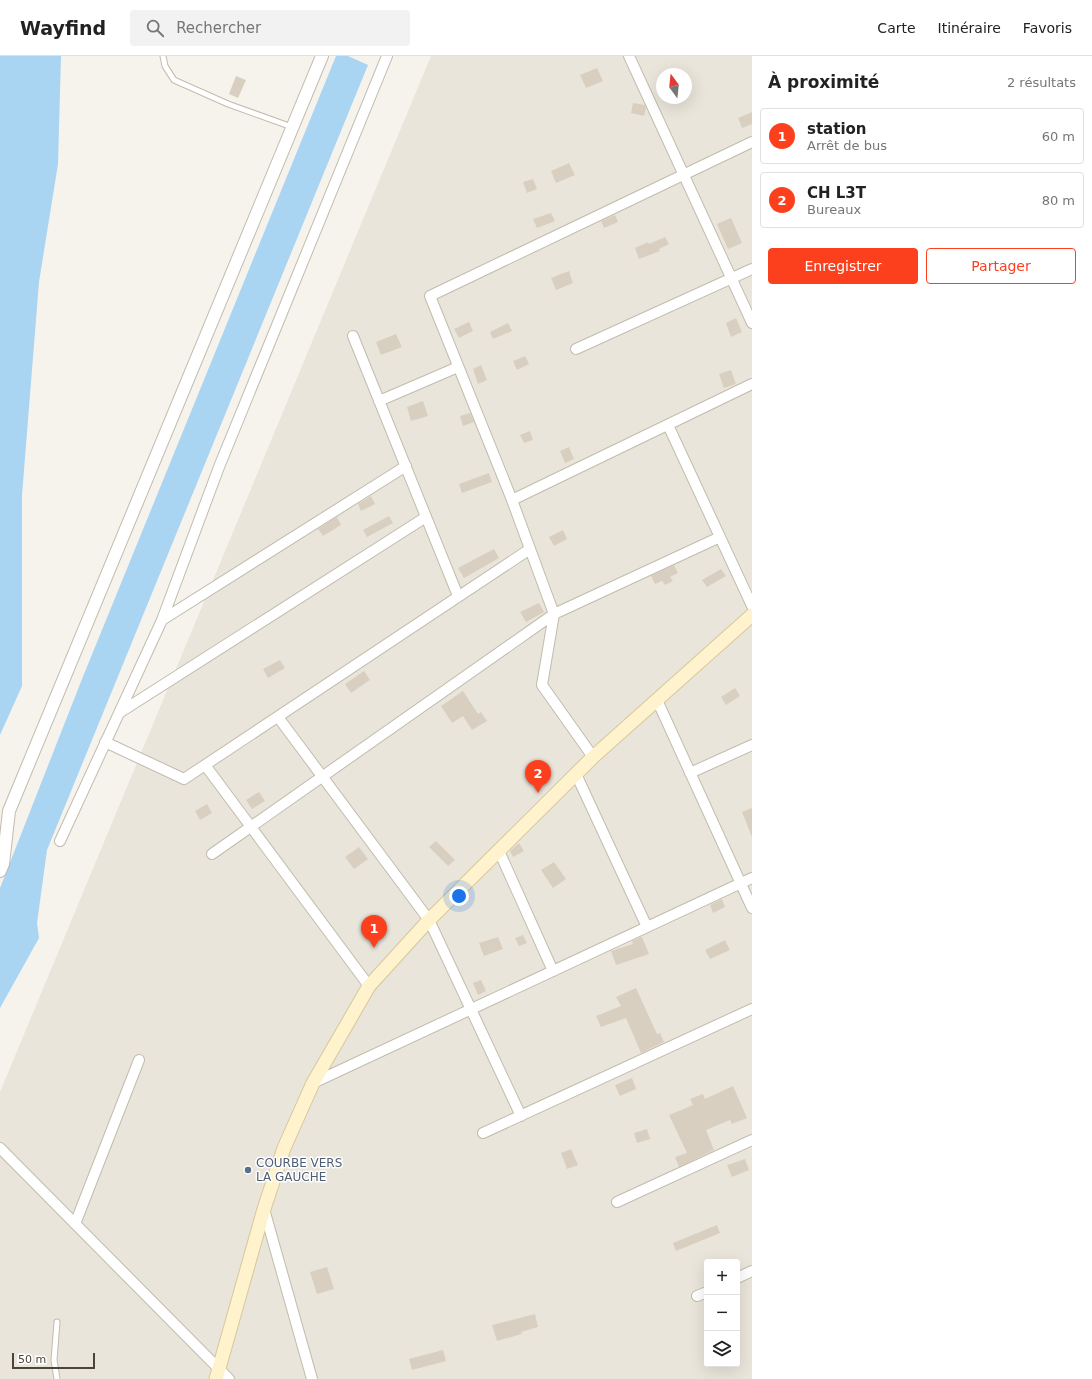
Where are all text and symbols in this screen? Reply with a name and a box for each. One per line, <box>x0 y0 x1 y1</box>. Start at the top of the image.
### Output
search box <box>130 10 410 46</box>
text: Wayfind <box>20 17 106 39</box>
icon: search <box>144 17 166 39</box>
text: Rechercher <box>176 19 261 37</box>
text: Carte <box>877 20 916 36</box>
text: Itinéraire <box>938 20 1001 36</box>
text: Favoris <box>1023 20 1072 36</box>
north arrow <box>656 68 692 104</box>
text: À proximité <box>768 72 879 92</box>
text: 2 résultats <box>1007 75 1076 90</box>
text: station <box>807 120 867 138</box>
text: 1 <box>777 129 787 144</box>
text: 60 m <box>1042 129 1075 144</box>
text: Arrêt de bus <box>807 138 887 153</box>
text: CH L3T <box>807 184 866 202</box>
text: 2 <box>777 193 787 208</box>
text: 80 m <box>1042 193 1075 208</box>
text: Bureaux <box>807 202 861 217</box>
button: Enregistrer <box>768 248 918 284</box>
button: Partager <box>926 248 1076 284</box>
pin: 2 <box>525 760 551 793</box>
your location <box>449 886 469 906</box>
pin: 1 <box>361 915 387 948</box>
place label: COURBE VERS LA GAUCHE <box>256 1156 342 1184</box>
marker: COURBE VERS LA GAUCHE <box>243 1165 253 1175</box>
map controls <box>704 1259 740 1367</box>
button: + <box>704 1259 740 1295</box>
button: − <box>704 1295 740 1331</box>
button: layers <box>704 1331 740 1367</box>
scale bar <box>12 1351 95 1370</box>
text: 50 m <box>18 1353 46 1366</box>

